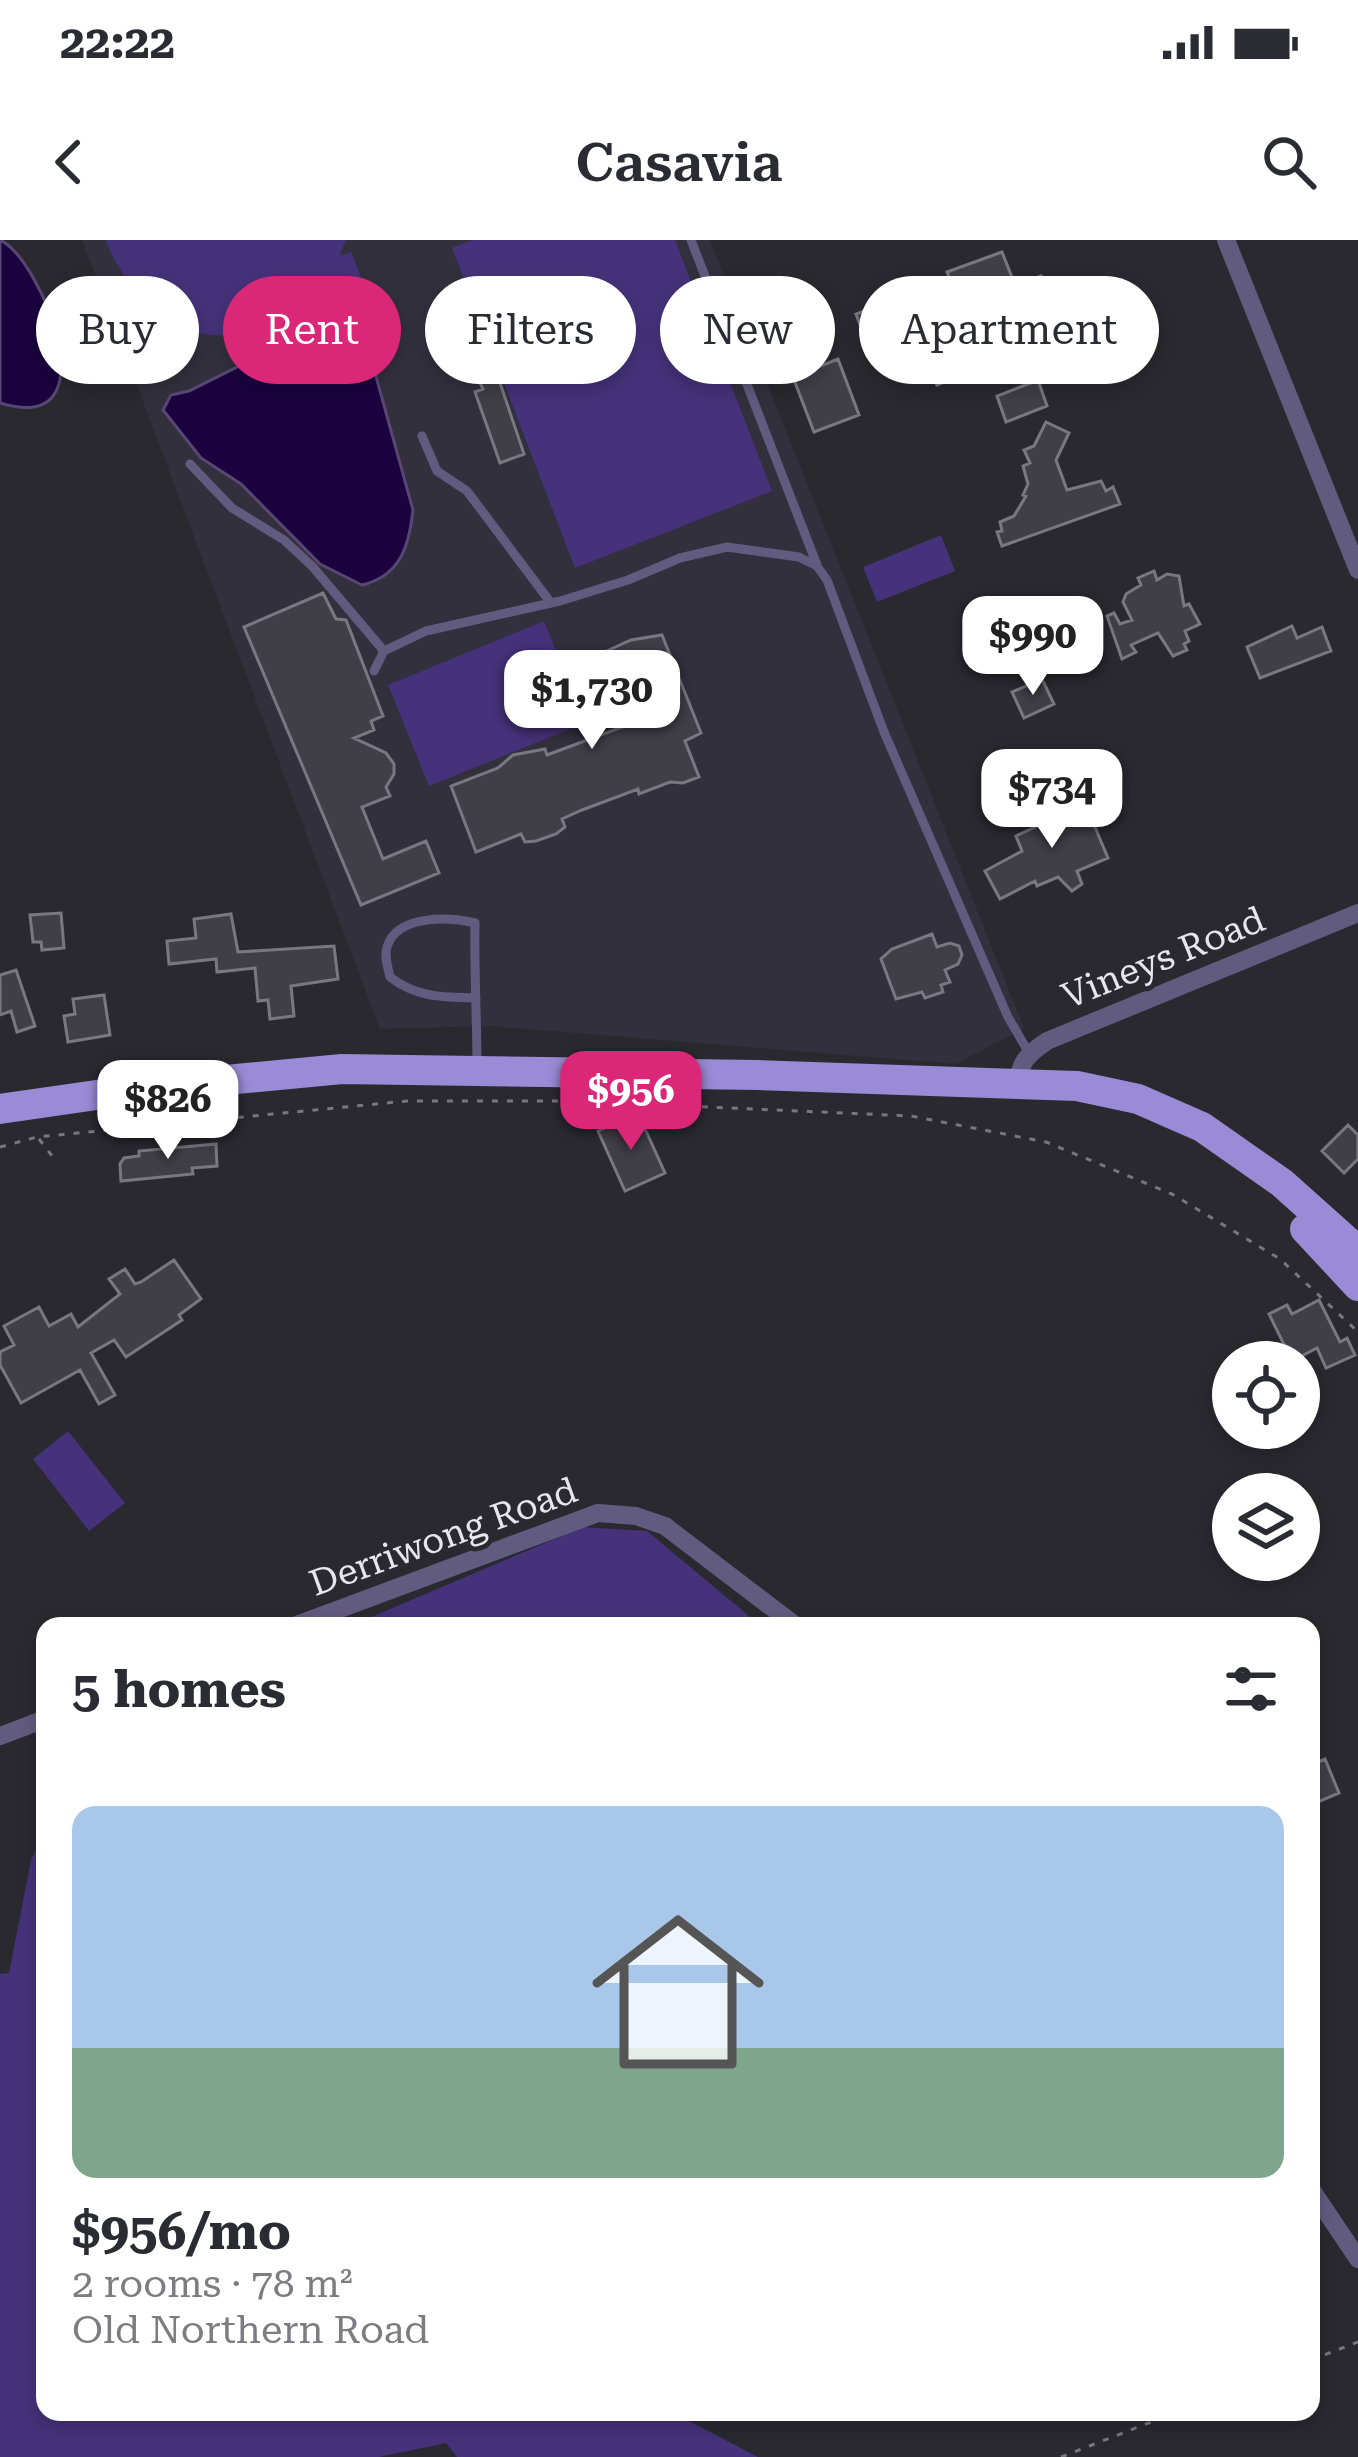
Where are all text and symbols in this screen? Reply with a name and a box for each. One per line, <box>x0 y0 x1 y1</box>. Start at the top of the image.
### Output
text: 22:22 <box>60 16 175 69</box>
icon: back <box>36 129 102 195</box>
icon: search <box>1256 129 1322 195</box>
text: Casavia <box>576 131 782 194</box>
chip: Buy <box>36 276 199 384</box>
chip: Rent <box>223 276 401 384</box>
chip: Filters <box>425 276 636 384</box>
chip: New <box>660 276 835 384</box>
chip: Apartment <box>859 276 1159 384</box>
pin: $990 <box>962 596 1104 698</box>
text: $990 <box>989 612 1077 658</box>
pin: $1,730 <box>494 650 690 752</box>
text: $1,730 <box>531 666 653 712</box>
pin: $734 <box>981 749 1123 851</box>
text: $734 <box>1008 765 1096 811</box>
street label: Vineys Road <box>1056 898 1271 1018</box>
pin: $956 <box>560 1051 702 1153</box>
pin: $826 <box>97 1060 239 1162</box>
text: $956 <box>587 1067 675 1113</box>
text: $826 <box>124 1076 212 1122</box>
map controls <box>1212 1341 1320 1581</box>
button: locate <box>1212 1341 1320 1449</box>
street label: Derriwong Road <box>304 1469 583 1605</box>
button: layers <box>1212 1473 1320 1581</box>
icon: filters <box>1218 1656 1284 1722</box>
text: 5 homes <box>72 1660 286 1719</box>
icon: home <box>570 1884 786 2100</box>
text: $956/mo <box>72 2202 291 2261</box>
text: 2 rooms · 78 m² <box>72 2261 353 2307</box>
text: Old Northern Road <box>72 2307 429 2353</box>

